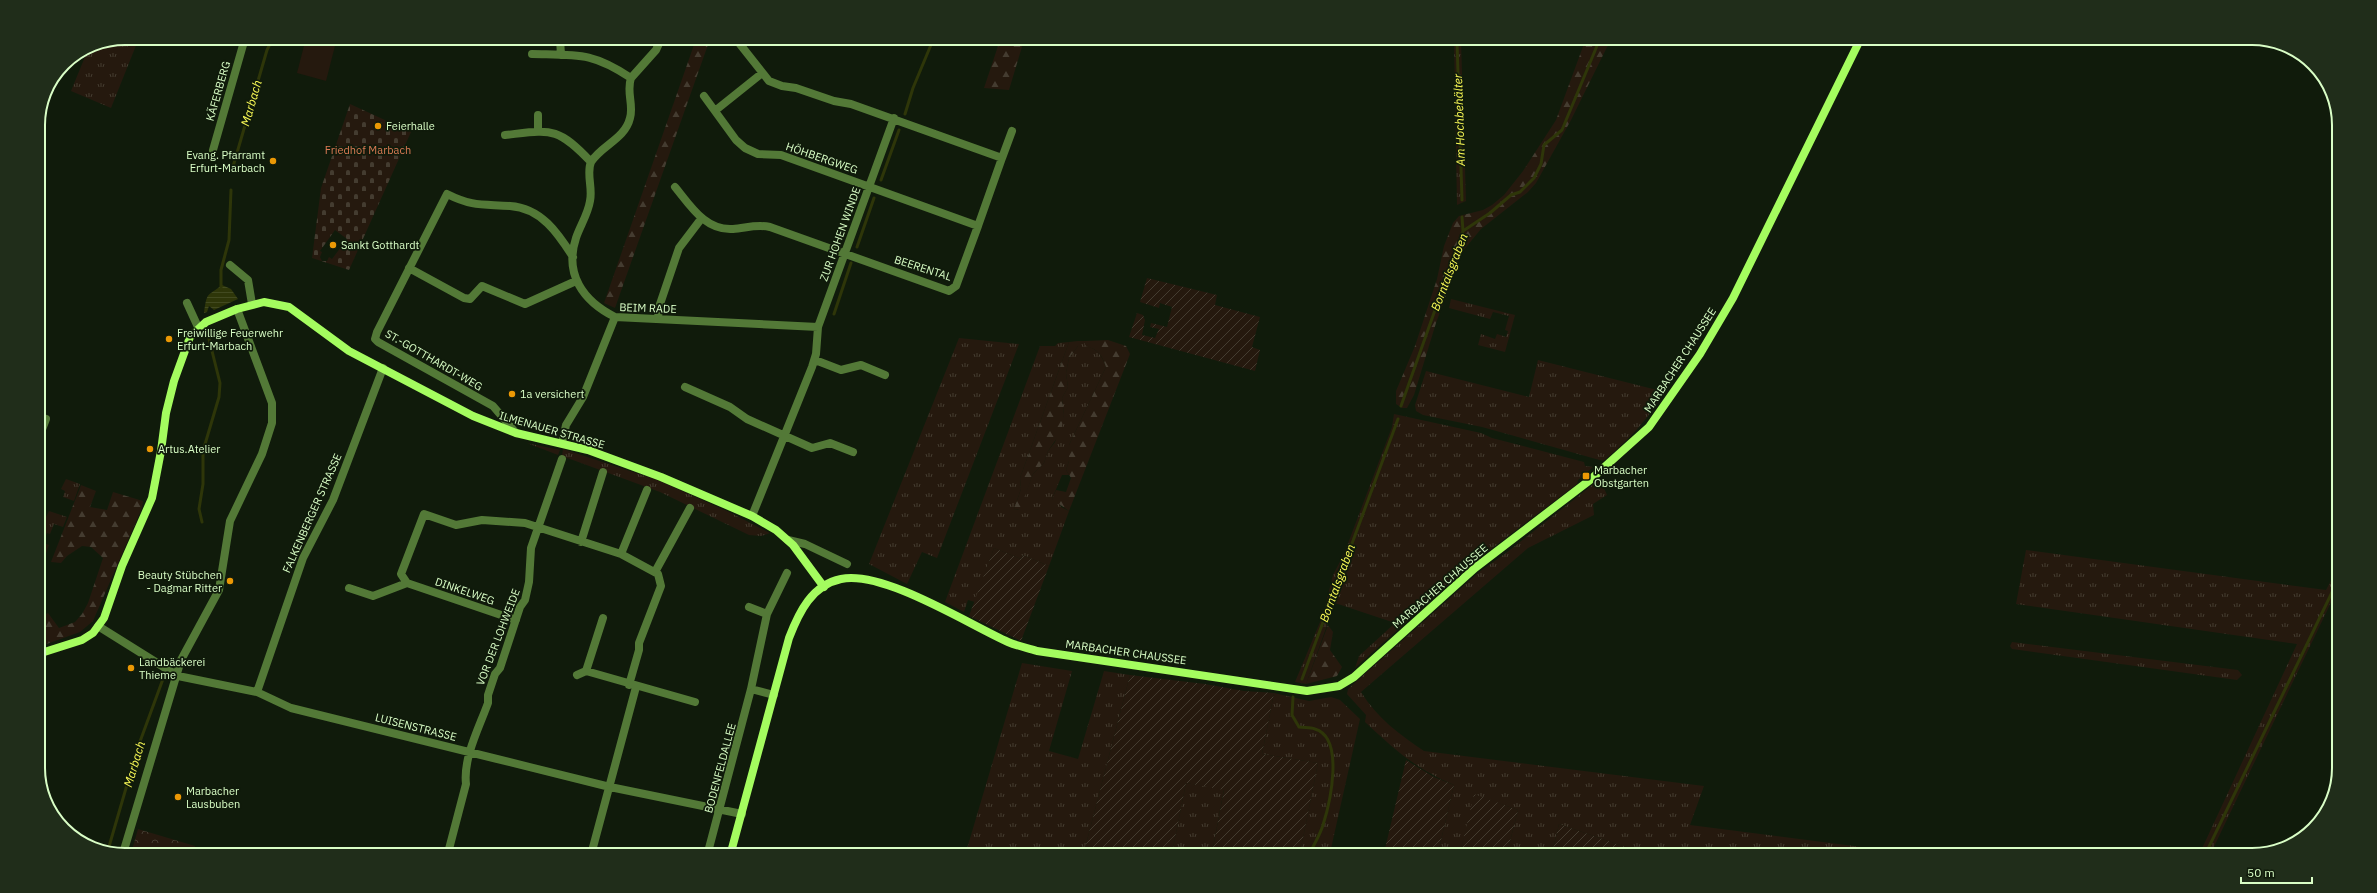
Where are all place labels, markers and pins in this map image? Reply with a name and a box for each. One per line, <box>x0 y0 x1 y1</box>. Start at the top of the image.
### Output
place label: Feierhalle <box>386 119 435 133</box>
marker: Feierhalle <box>373 121 383 131</box>
place label: Evang. Pfarramt Erfurt-Marbach <box>186 148 265 175</box>
marker: Evang. Pfarramt Erfurt-Marbach <box>268 156 278 166</box>
place label: Sankt Gotthardt <box>341 238 420 252</box>
marker: Sankt Gotthardt <box>328 240 338 250</box>
place label: Freiwillige Feuerwehr Erfurt-Marbach <box>177 326 283 353</box>
marker: Freiwillige Feuerwehr Erfurt-Marbach <box>164 334 174 344</box>
place label: 1a versichert <box>520 387 584 401</box>
marker: 1a versichert <box>507 389 517 399</box>
place label: Artus.Atelier <box>158 442 220 456</box>
marker: Artus.Atelier <box>145 444 155 454</box>
place label: Marbacher Obstgarten <box>1594 463 1649 490</box>
marker: Marbacher Obstgarten <box>1581 471 1591 481</box>
place label: Beauty Stübchen - Dagmar Ritter <box>138 568 222 595</box>
marker: Beauty Stübchen - Dagmar Ritter <box>225 576 235 586</box>
place label: Landbäckerei Thieme <box>139 655 205 682</box>
marker: Landbäckerei Thieme <box>126 663 136 673</box>
place label: Marbacher Lausbuben <box>186 784 240 811</box>
marker: Marbacher Lausbuben <box>173 792 183 802</box>

